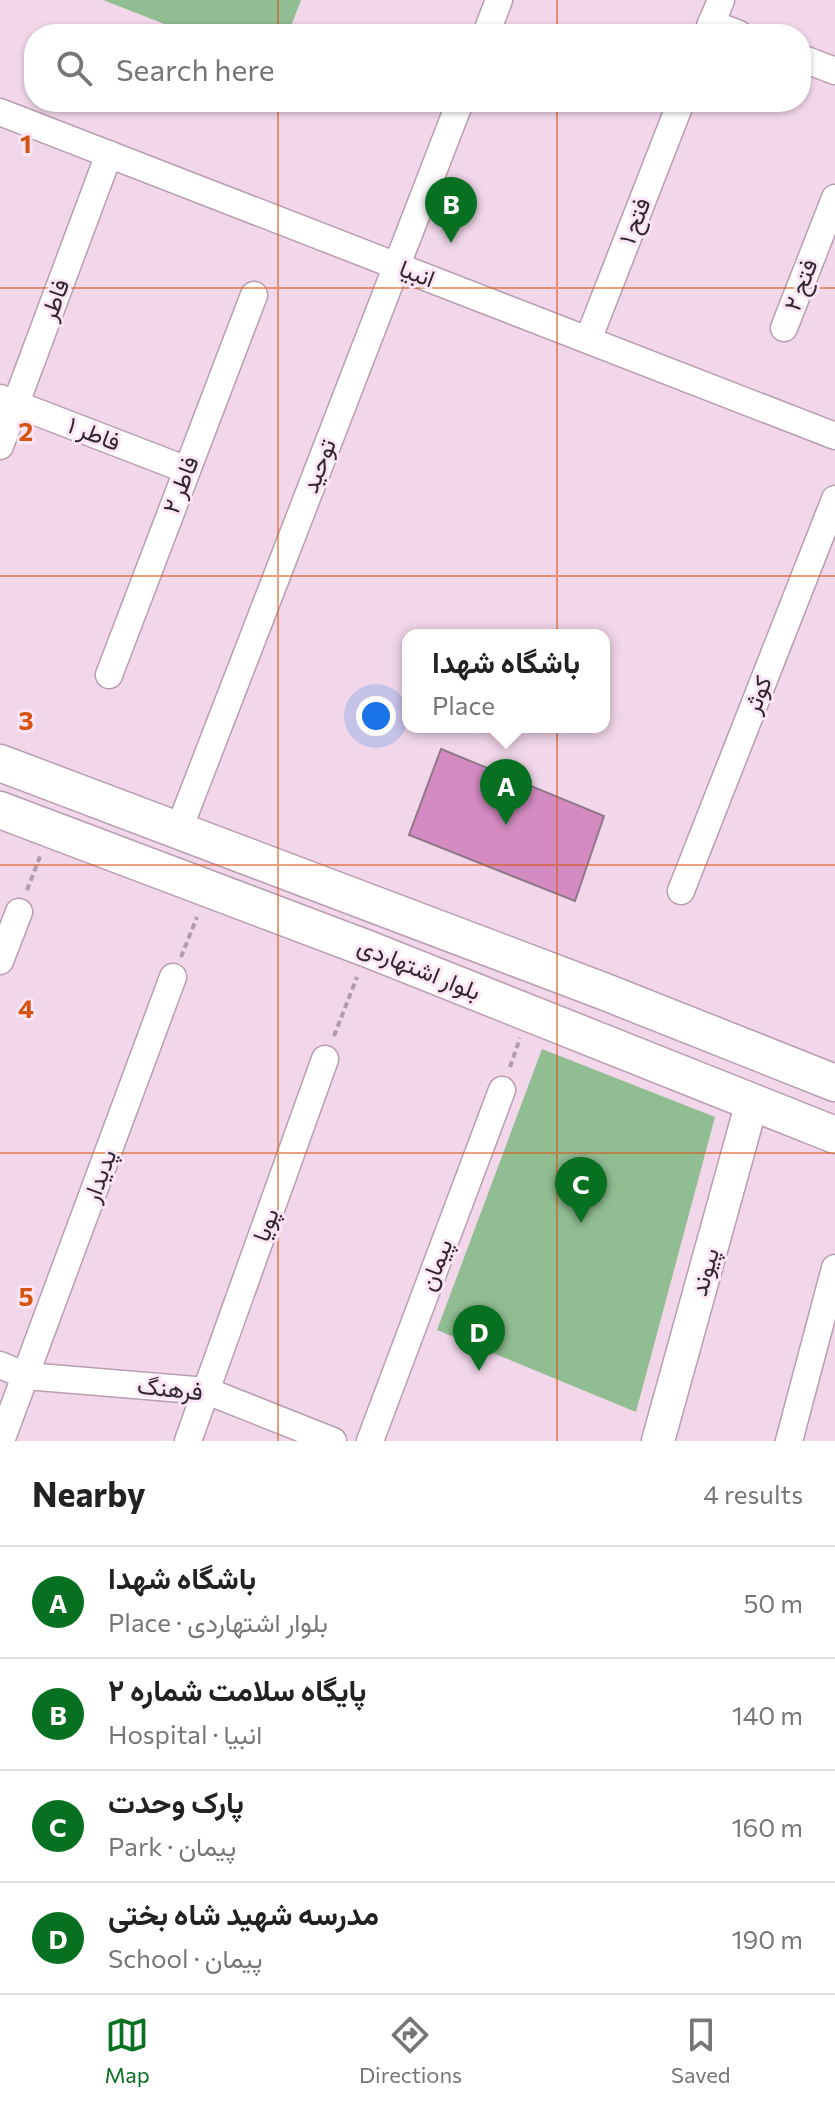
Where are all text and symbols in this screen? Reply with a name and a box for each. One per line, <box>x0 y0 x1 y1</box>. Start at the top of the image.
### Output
search box <box>24 24 811 112</box>
icon: search <box>52 46 96 90</box>
text: Search here <box>116 50 275 87</box>
text: 1 <box>20 127 32 158</box>
pin: B <box>425 177 477 243</box>
street label: فتح ۱ <box>612 193 659 249</box>
street label: انبیا <box>395 253 439 293</box>
street label: فتح ۲ <box>777 254 826 316</box>
street label: فاطر <box>32 275 76 326</box>
street label: فاطر ۱ <box>64 409 125 458</box>
text: 2 <box>19 415 33 446</box>
street label: توحید <box>294 434 343 497</box>
street label: فاطر ۲ <box>155 452 206 518</box>
popup <box>402 629 610 733</box>
text: باشگاه شهدا <box>432 642 580 679</box>
street label: کوثر <box>736 672 779 719</box>
text: Place <box>432 689 495 720</box>
your location <box>356 696 396 736</box>
text: 3 <box>18 704 34 735</box>
pin: A <box>480 759 532 825</box>
street label: بلوار اشتهاردی <box>353 930 485 1007</box>
text: 4 <box>18 992 34 1023</box>
street label: پدیدار <box>75 1145 124 1208</box>
pin: C <box>555 1157 607 1223</box>
street label: پویا <box>245 1204 287 1246</box>
street label: پیمان <box>412 1234 460 1296</box>
street label: پیوند <box>683 1244 727 1300</box>
text: 5 <box>18 1280 34 1311</box>
pin: D <box>453 1305 505 1371</box>
street label: فرهنگ <box>136 1370 204 1407</box>
text: Nearby <box>32 1472 146 1514</box>
text: 4 results <box>703 1478 803 1509</box>
text: باشگاه شهدا <box>108 1558 256 1595</box>
text: A <box>49 1587 67 1618</box>
text: 50 m <box>743 1587 803 1618</box>
text: Place · بلوار اشتهاردی <box>108 1606 328 1637</box>
text: پایگاه سلامت شماره ۲ <box>108 1670 366 1707</box>
text: B <box>49 1699 67 1730</box>
text: 140 m <box>732 1699 803 1730</box>
text: Hospital · انبیا <box>108 1718 262 1749</box>
text: پارک وحدت <box>108 1782 244 1819</box>
text: C <box>49 1811 67 1842</box>
text: 160 m <box>731 1811 803 1842</box>
text: Park · پیمان <box>108 1830 236 1861</box>
text: مدرسه شهید شاه بختی <box>108 1894 379 1931</box>
text: D <box>48 1923 68 1954</box>
text: 190 m <box>731 1923 803 1954</box>
text: School · پیمان <box>108 1942 263 1973</box>
tab: Map <box>105 2013 150 2088</box>
tab: Directions <box>359 2013 462 2088</box>
tab: Saved <box>671 2013 730 2088</box>

